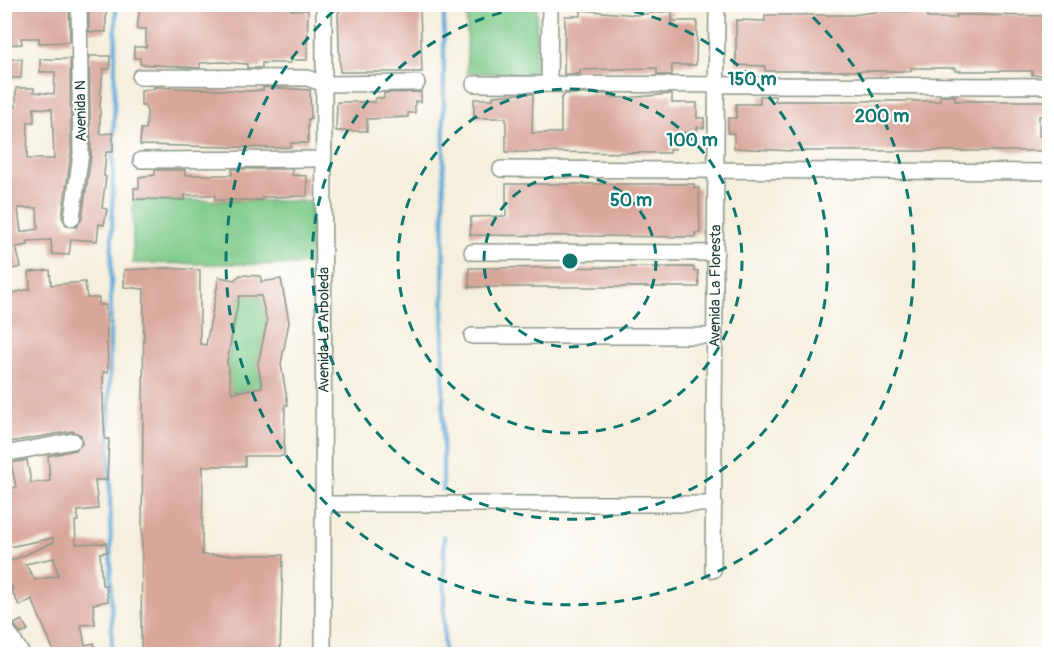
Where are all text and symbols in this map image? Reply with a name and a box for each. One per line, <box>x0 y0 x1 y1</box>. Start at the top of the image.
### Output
text: 150 m <box>728 68 777 91</box>
street label: Avenida N <box>71 80 91 142</box>
text: 200 m <box>855 105 909 128</box>
text: 100 m <box>666 129 718 152</box>
text: 50 m <box>610 189 652 212</box>
street label: Avenida La Floresta <box>705 224 725 348</box>
centre of rings <box>560 251 580 271</box>
street label: Avenida La Arboleda <box>314 267 333 393</box>

